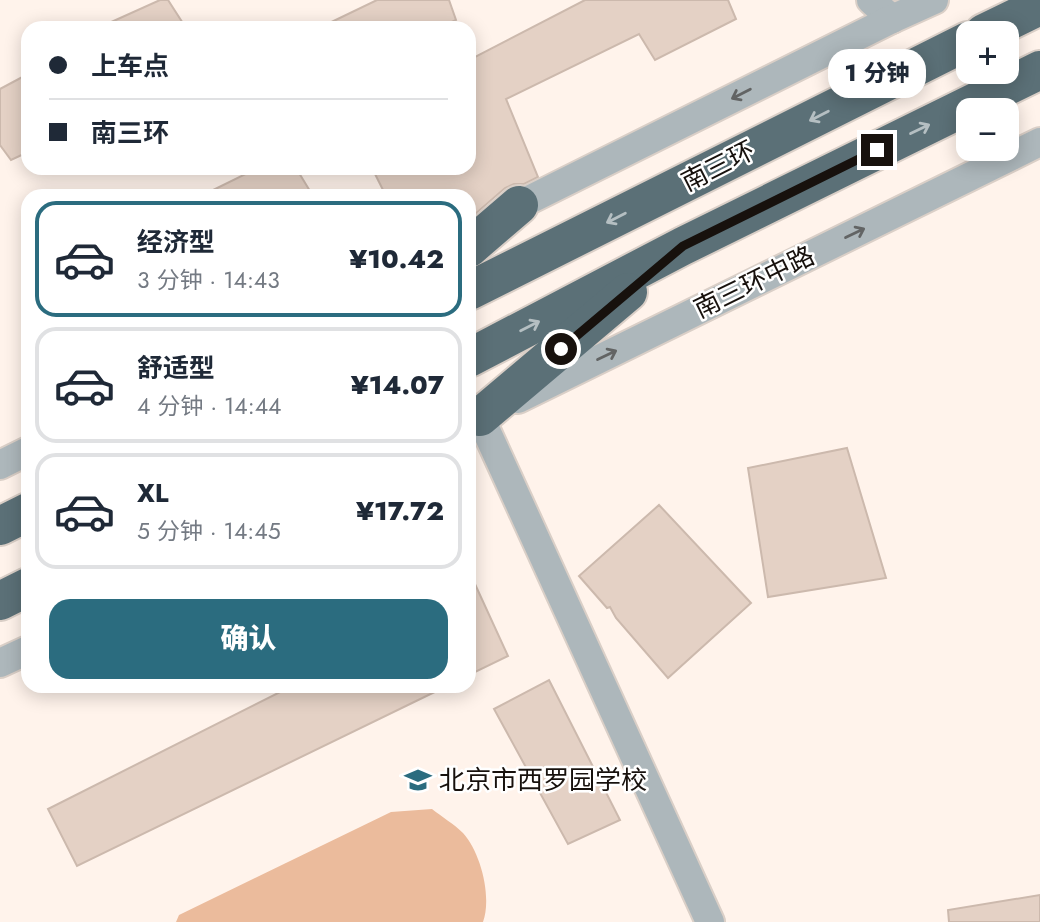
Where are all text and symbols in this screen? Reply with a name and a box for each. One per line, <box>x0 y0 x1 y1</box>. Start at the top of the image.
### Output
map controls <box>956 21 1019 161</box>
button: + <box>956 21 1019 84</box>
text: 上车点 <box>91 47 169 85</box>
callout: 1 分钟 <box>828 48 926 97</box>
text: 1 分钟 <box>844 56 910 90</box>
one-way arrow <box>731 88 752 102</box>
button: − <box>956 98 1019 161</box>
one-way arrow <box>809 109 830 123</box>
text: 南三环 <box>91 114 169 152</box>
one-way arrow <box>909 122 930 135</box>
street label: 南三环 <box>675 131 761 201</box>
route end <box>861 134 893 166</box>
one-way arrow <box>606 211 627 225</box>
text: 经济型 <box>137 223 215 261</box>
one-way arrow <box>844 225 865 239</box>
icon: car <box>53 228 116 291</box>
street label: 南三环中路 <box>687 236 821 328</box>
text: ¥10.42 <box>349 240 444 278</box>
text: 3 分钟 · 14:43 <box>137 263 280 297</box>
one-way arrow <box>519 319 539 333</box>
route start <box>545 333 577 365</box>
one-way arrow <box>596 347 617 361</box>
text: 舒适型 <box>137 349 215 387</box>
icon: car <box>53 354 116 417</box>
text: ¥14.07 <box>351 366 444 404</box>
text: 4 分钟 · 14:44 <box>137 389 282 423</box>
text: XL <box>137 474 169 512</box>
icon: car <box>53 480 116 543</box>
text: ¥17.72 <box>356 492 444 530</box>
text: 5 分钟 · 14:45 <box>137 514 281 548</box>
button: 确认 <box>49 599 448 679</box>
place label: 北京市西罗园学校 <box>439 761 647 799</box>
school or university icon: 北京市西罗园学校 <box>403 765 433 795</box>

